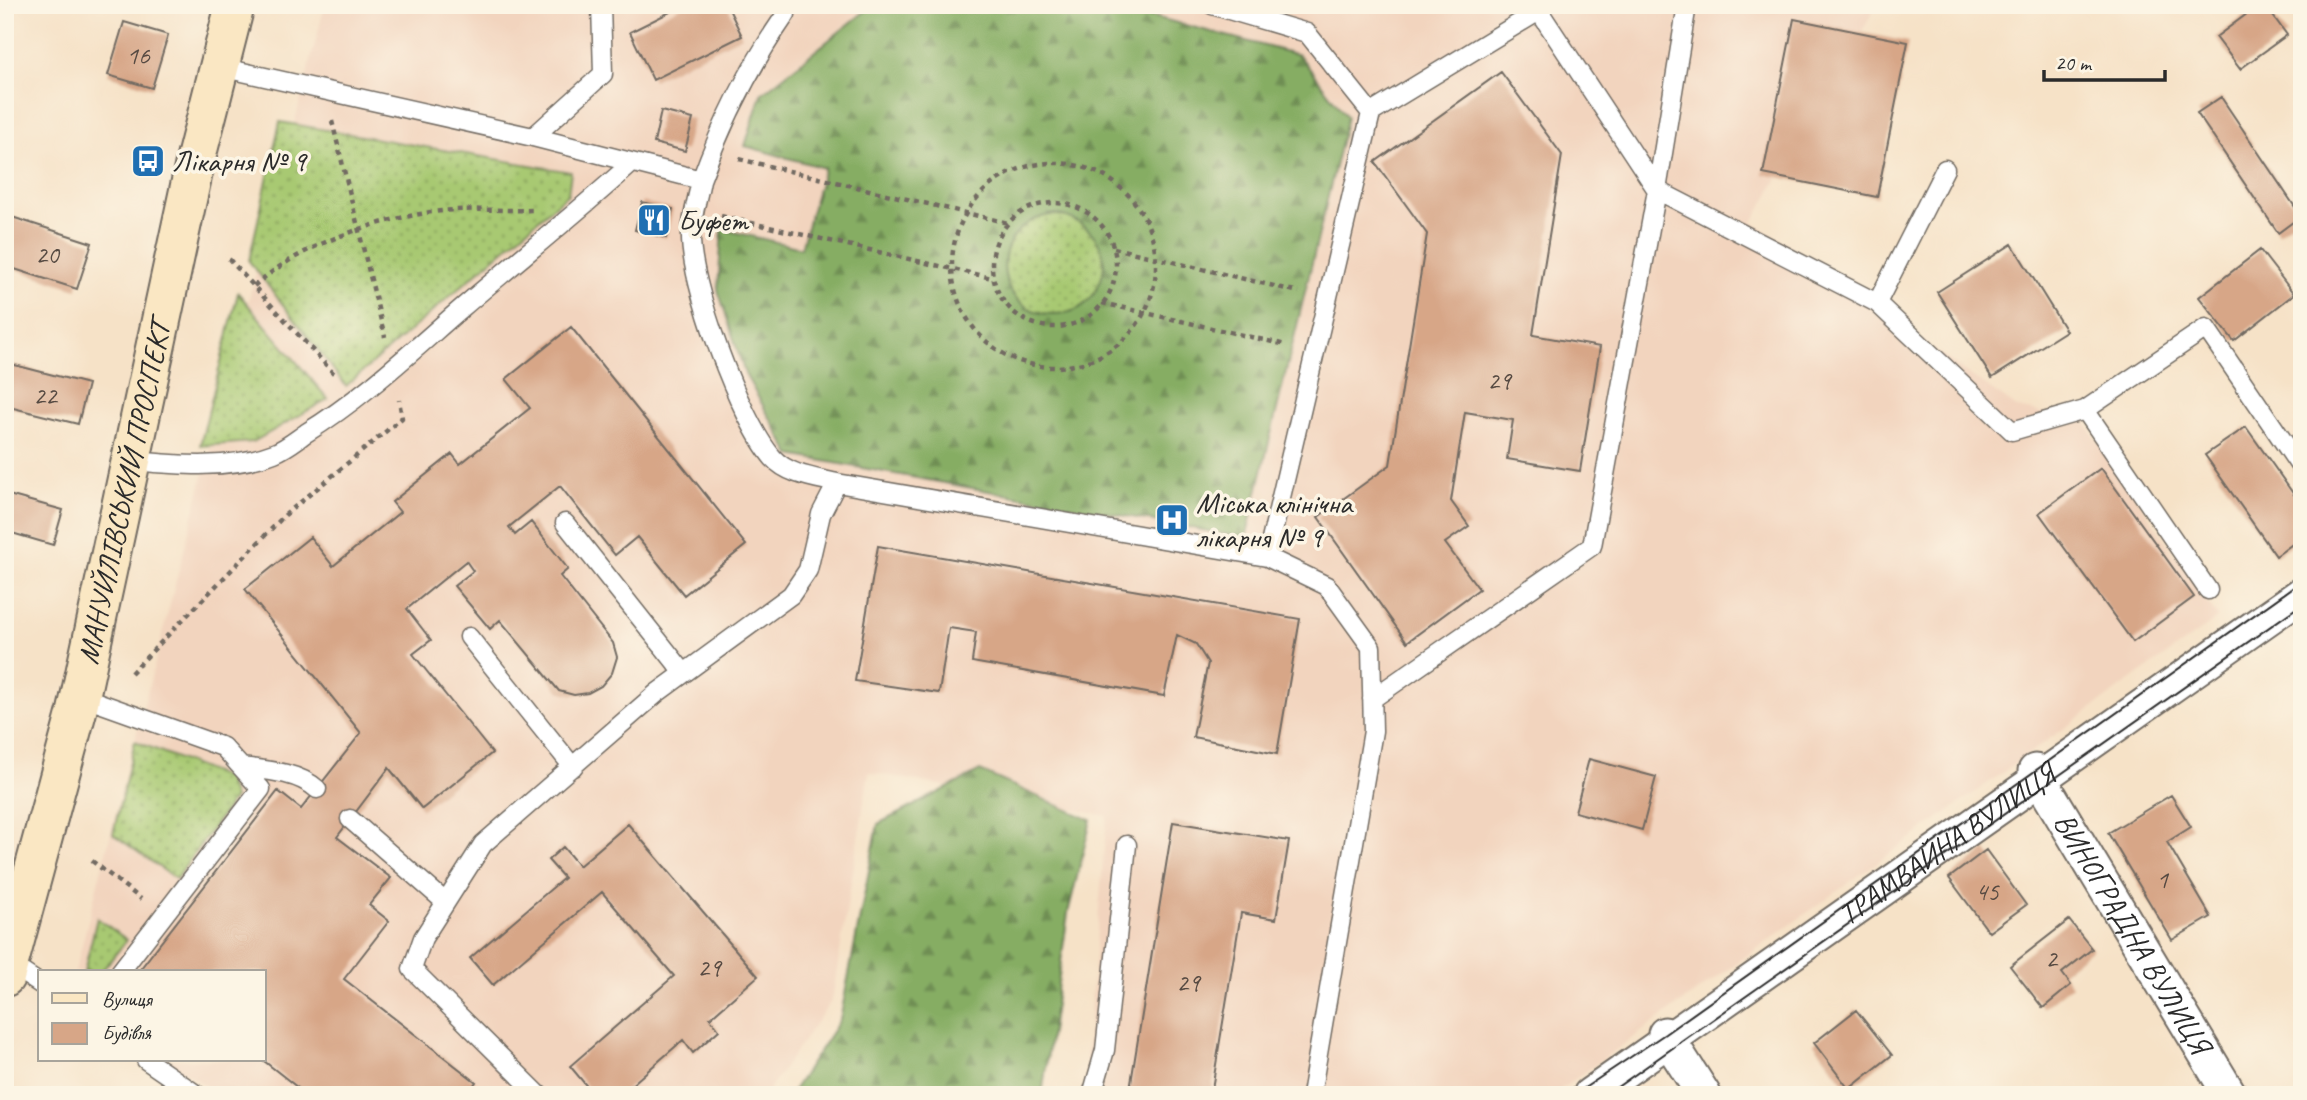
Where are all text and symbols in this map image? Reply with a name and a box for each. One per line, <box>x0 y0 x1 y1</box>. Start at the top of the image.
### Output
scale bar <box>2044 38 2165 82</box>
house number: 16 <box>126 39 151 72</box>
text: 20 m <box>2055 50 2093 76</box>
bus stop icon: Лікарня № 9 <box>129 142 167 180</box>
place label: Лікарня № 9 <box>172 142 308 180</box>
restaurant icon: Буфет <box>635 201 673 239</box>
place label: Буфет <box>678 201 750 239</box>
house number: 20 <box>35 238 61 271</box>
street label: МАНУЙЛІВСЬКИЙ ПРОСПЕКТ <box>69 311 181 667</box>
house number: 29 <box>1487 364 1513 397</box>
house number: 22 <box>33 379 59 412</box>
place label: Міська клінічна лікарня № 9 <box>1196 484 1354 556</box>
hospital icon: Міська клінічна лікарня № 9 <box>1153 501 1191 539</box>
street label: ТРАМВАЙНА ВУЛИЦЯ <box>1831 752 2066 933</box>
street label: ВИНОГРАДНА ВУЛИЦЯ <box>2045 806 2222 1064</box>
house number: 1 <box>2156 863 2169 896</box>
house number: 45 <box>1975 875 2000 908</box>
house number: 2 <box>2045 942 2059 975</box>
house number: 29 <box>697 951 723 984</box>
house number: 29 <box>1176 966 1202 999</box>
legend <box>38 970 266 1062</box>
text: Вулиця <box>102 986 153 1012</box>
text: Будівля <box>102 1020 152 1046</box>

